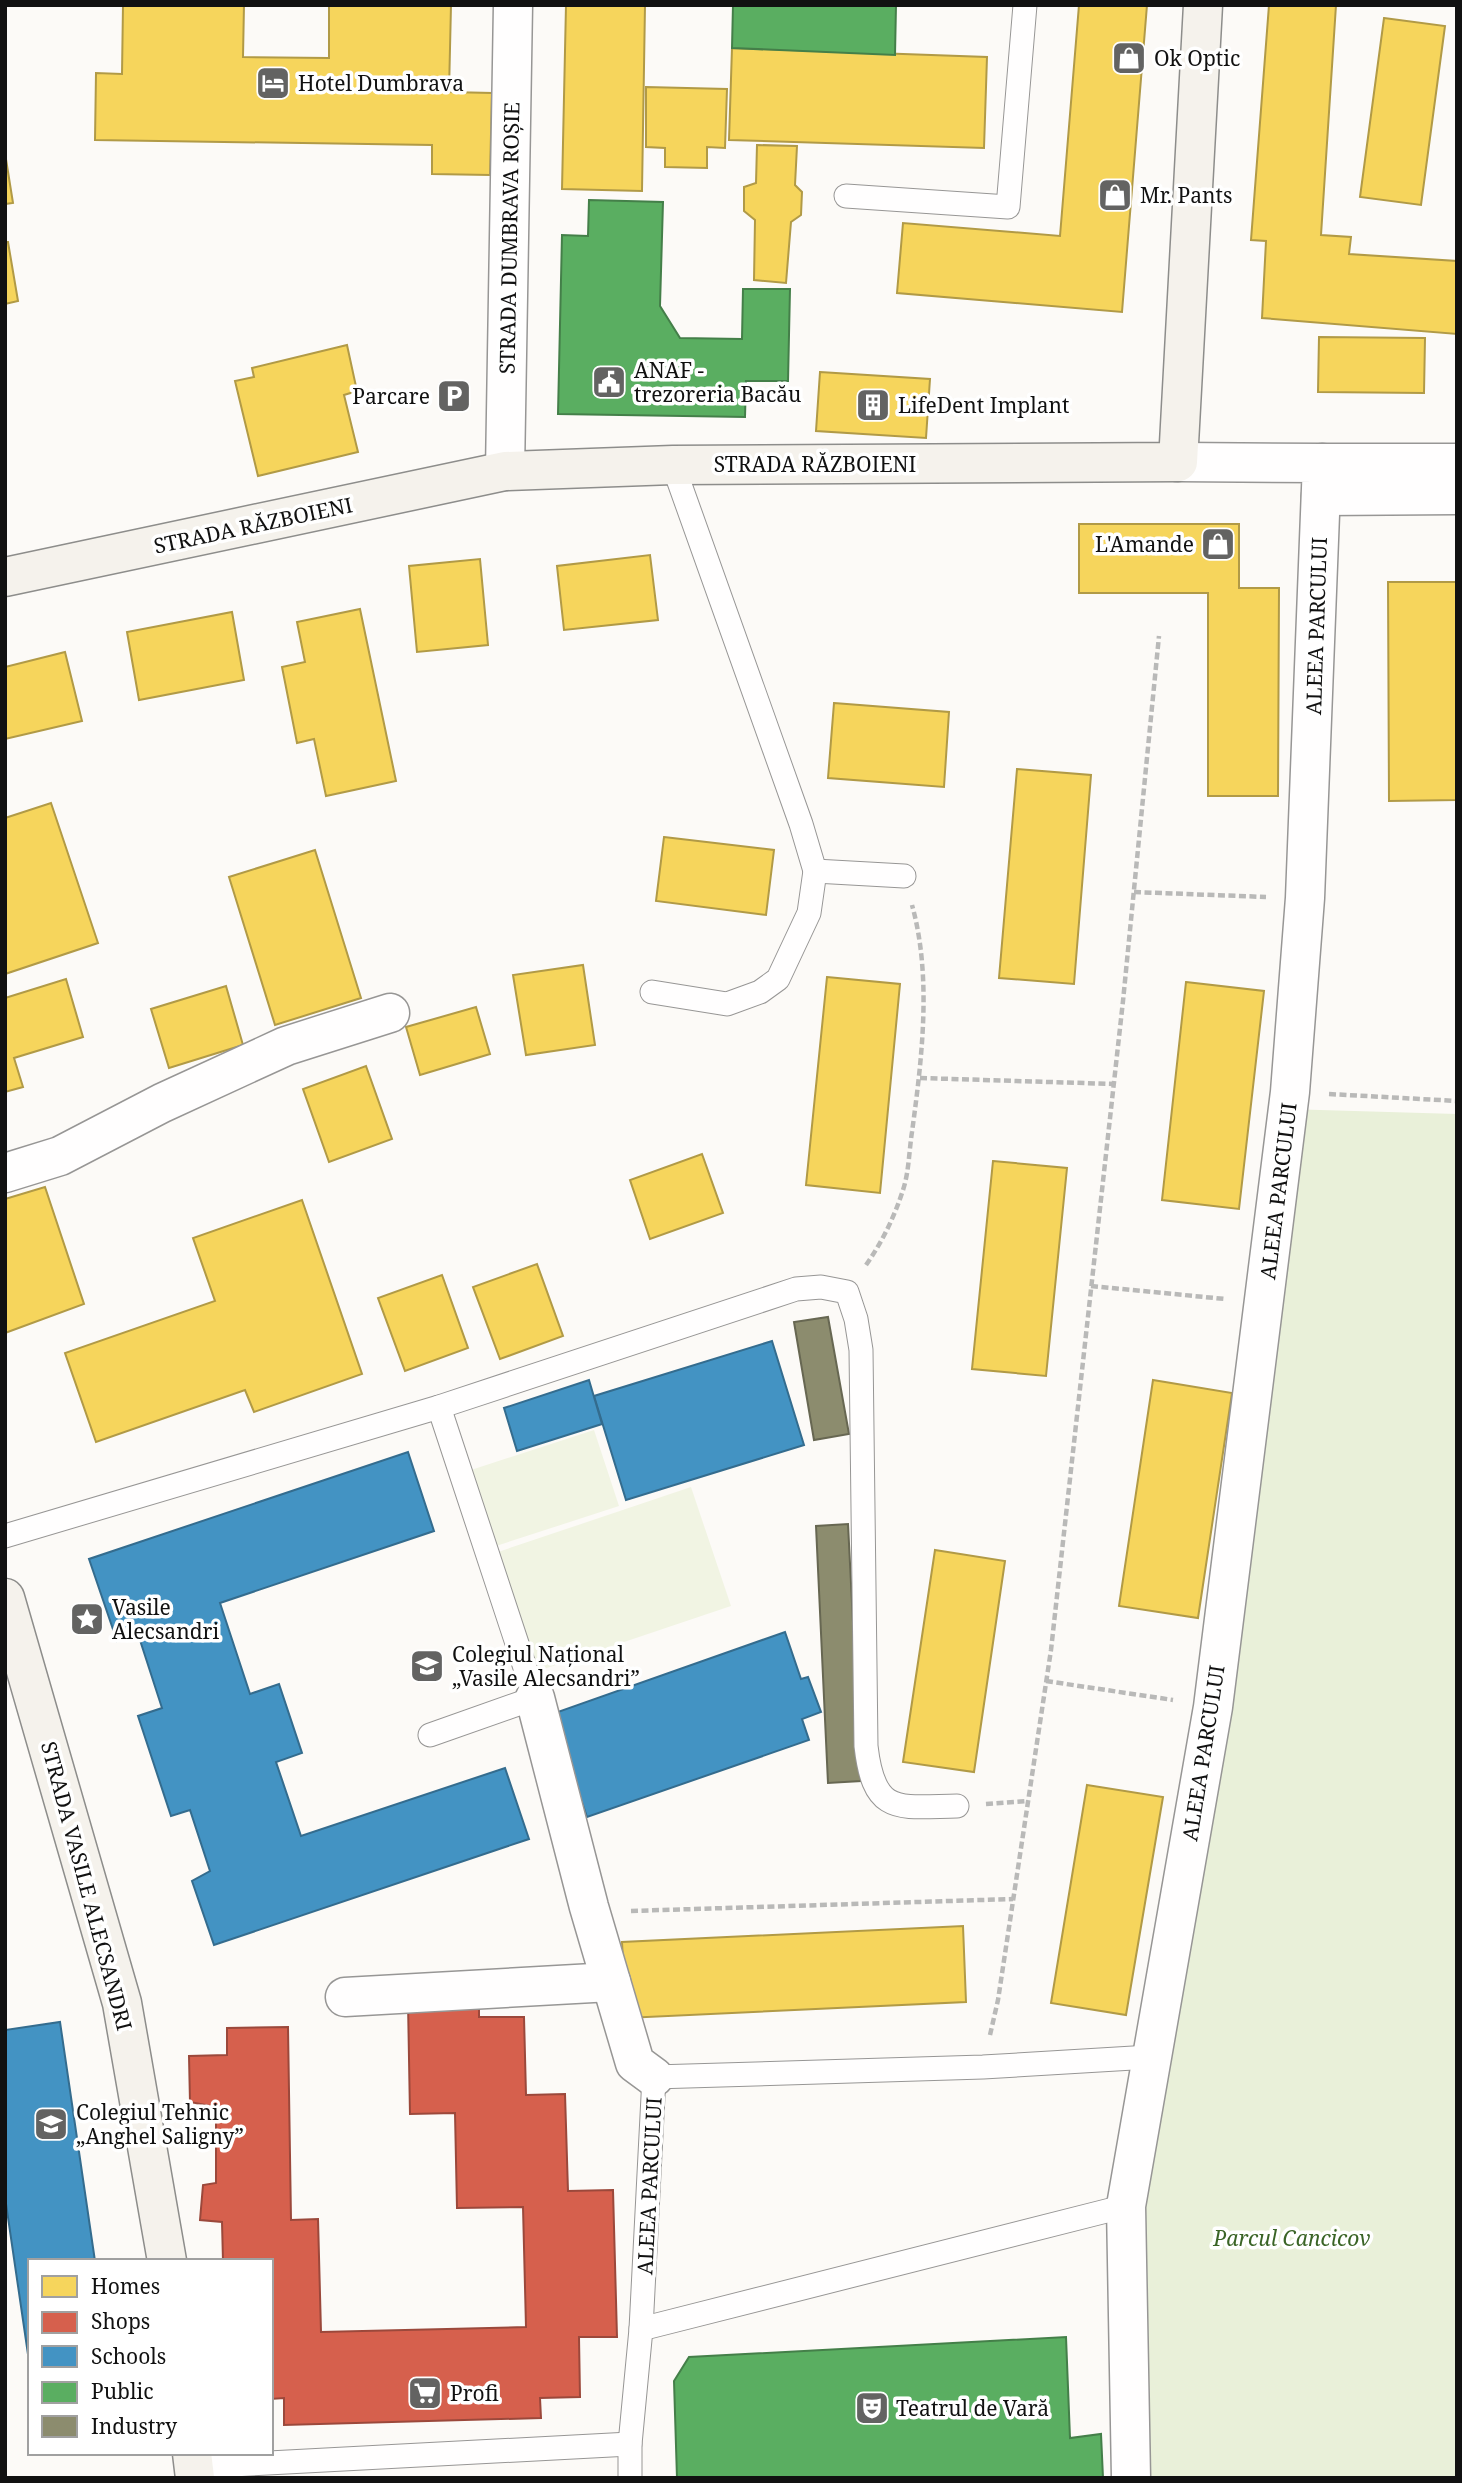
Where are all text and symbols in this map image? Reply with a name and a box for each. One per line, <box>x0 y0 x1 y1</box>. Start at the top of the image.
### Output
shop icon: Ok Optic <box>1110 39 1148 77</box>
place label: Ok Optic <box>1154 44 1240 72</box>
hotel icon: Hotel Dumbrava <box>254 64 292 102</box>
place label: Hotel Dumbrava <box>298 69 464 97</box>
street label: STRADA DUMBRAVA ROȘIE <box>493 102 525 374</box>
shop icon: Mr. Pants <box>1096 176 1134 214</box>
place label: Mr. Pants <box>1140 181 1232 209</box>
place label: ANAF - trezoreria Bacău <box>634 356 801 408</box>
public building icon: ANAF - trezoreria Bacău <box>590 363 628 401</box>
parking icon: Parcare <box>435 377 473 415</box>
place label: Parcare <box>352 382 430 410</box>
building icon: LifeDent Implant <box>854 386 892 424</box>
place label: LifeDent Implant <box>898 391 1069 419</box>
street label: STRADA RĂZBOIENI <box>714 450 916 478</box>
street label: STRADA RĂZBOIENI <box>151 490 355 560</box>
shop icon: L'Amande <box>1199 525 1237 563</box>
place label: L'Amande <box>1095 530 1194 558</box>
street label: ALEEA PARCULUI <box>1299 537 1333 715</box>
street label: ALEEA PARCULUI <box>1253 1101 1303 1281</box>
place label: Vasile Alecsandri <box>112 1593 220 1645</box>
place icon: Vasile Alecsandri <box>68 1600 106 1638</box>
place label: Colegiul Național „Vasile Alecsandri” <box>452 1640 640 1692</box>
school or university icon: Colegiul Național „Vasile Alecsandri” <box>408 1647 446 1685</box>
street label: ALEEA PARCULUI <box>1175 1663 1231 1843</box>
street label: STRADA VASILE ALECSANDRI <box>35 1738 139 2034</box>
street label: ALEEA PARCULUI <box>630 2096 668 2276</box>
place label: Colegiul Tehnic „Anghel Saligny” <box>76 2098 244 2150</box>
school or university icon: Colegiul Tehnic „Anghel Saligny” <box>32 2105 70 2143</box>
park label: Parcul Cancicov <box>1212 2224 1371 2252</box>
legend <box>28 2259 273 2455</box>
text: Homes <box>91 2272 160 2300</box>
text: Shops <box>91 2307 150 2335</box>
text: Schools <box>91 2342 166 2370</box>
supermarket icon: Profi <box>406 2374 444 2412</box>
text: Public <box>91 2377 153 2405</box>
place label: Profi <box>450 2379 499 2407</box>
theatre icon: Teatrul de Vară <box>853 2389 891 2427</box>
place label: Teatrul de Vară <box>896 2394 1049 2422</box>
text: Industry <box>91 2412 177 2440</box>

